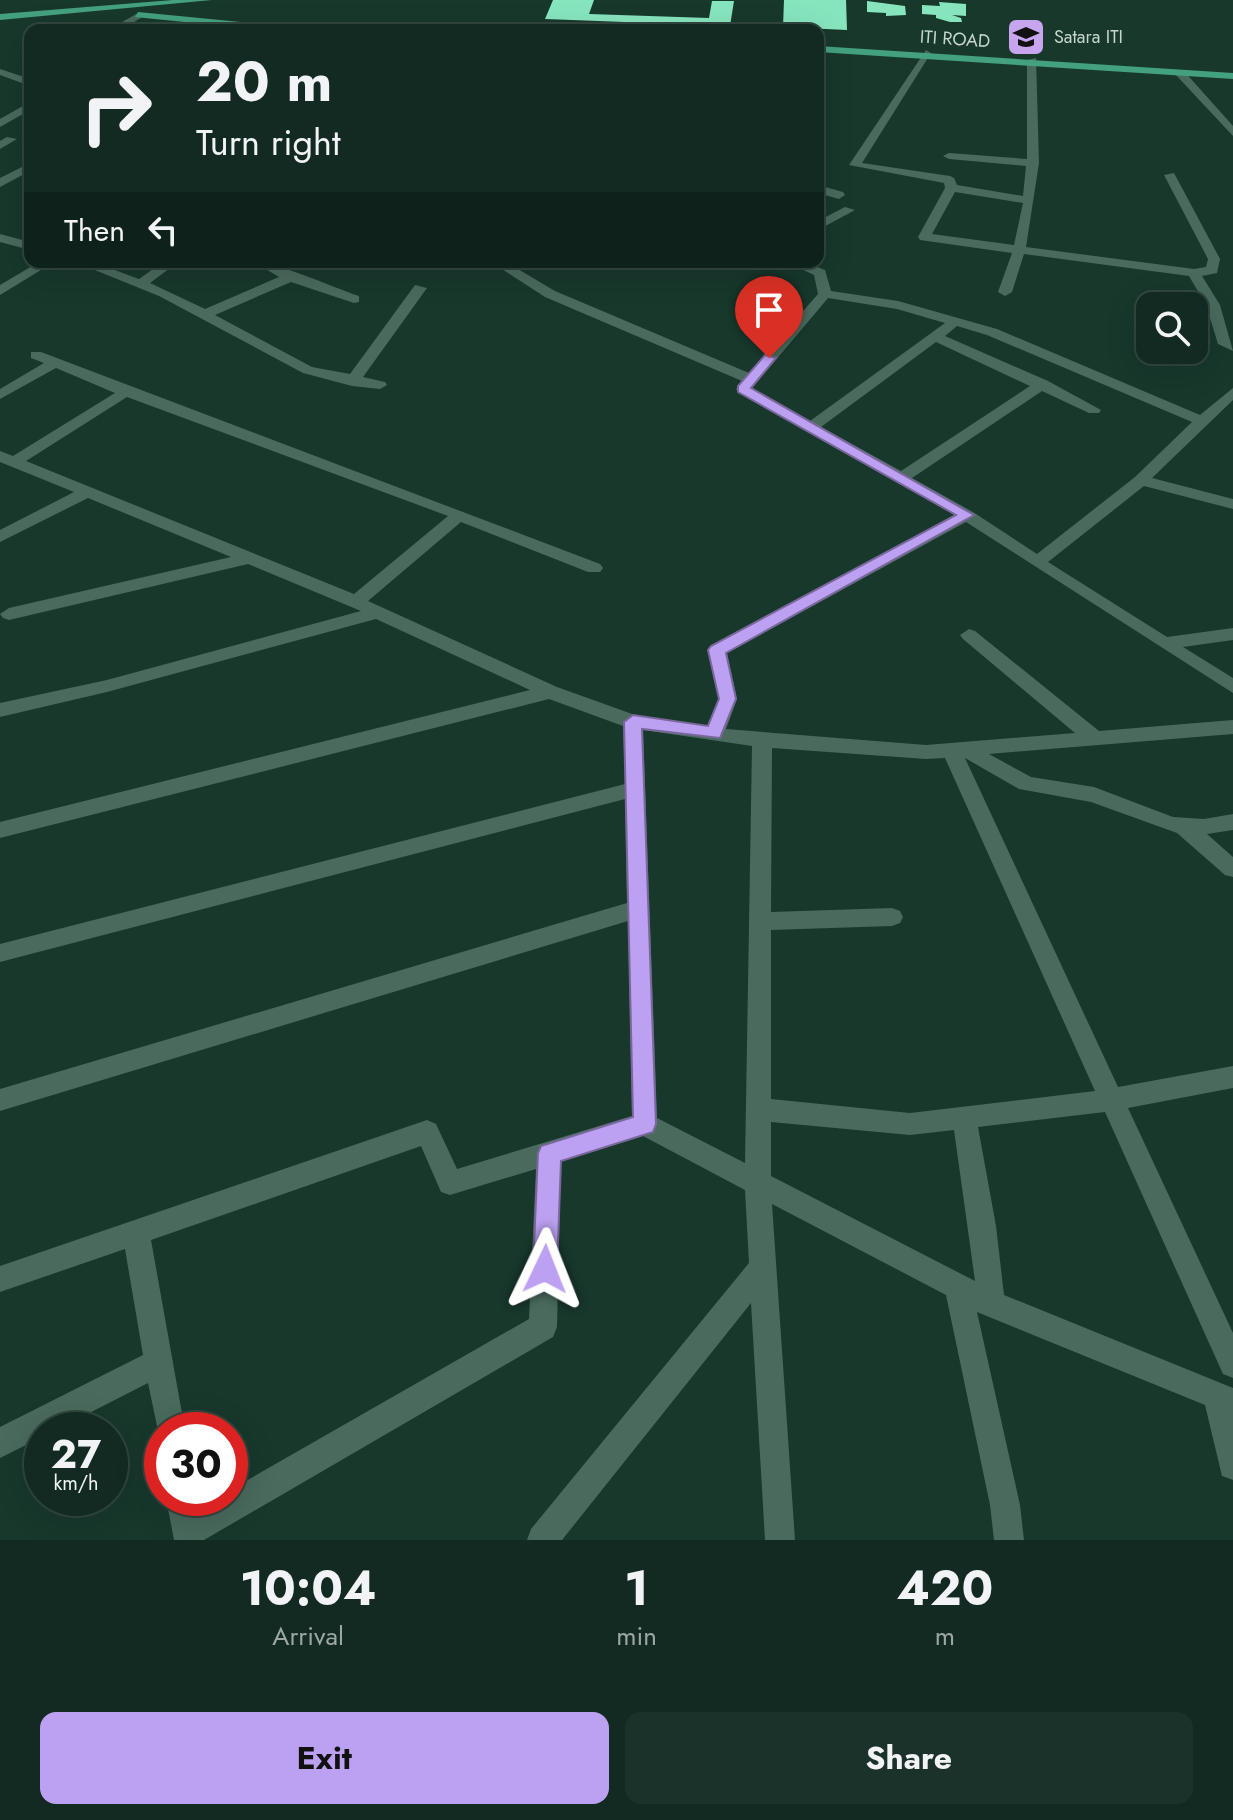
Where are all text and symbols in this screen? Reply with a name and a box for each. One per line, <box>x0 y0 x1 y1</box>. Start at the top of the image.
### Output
school or university icon: Satara ITI <box>1005 16 1047 58</box>
street label: ITI ROAD <box>919 24 991 54</box>
place label: Satara ITI <box>1054 24 1123 50</box>
text: 20 m <box>196 41 333 122</box>
icon: right <box>64 56 168 160</box>
text: Turn right <box>196 116 341 168</box>
icon: left <box>141 208 185 252</box>
text: Then <box>64 209 125 252</box>
pin <box>735 276 803 358</box>
icon: arrive <box>747 288 791 332</box>
map controls <box>1136 292 1208 364</box>
button: search <box>1136 292 1208 364</box>
position arrow <box>503 1227 587 1311</box>
speed limit sign: 30 <box>144 1412 248 1516</box>
text: 27 <box>51 1425 101 1483</box>
text: km/h <box>53 1469 99 1498</box>
text: 10:04 <box>240 1554 377 1623</box>
text: 1 <box>624 1554 649 1623</box>
text: 420 <box>897 1554 993 1623</box>
text: Arrival <box>272 1617 344 1655</box>
text: min <box>616 1617 657 1655</box>
text: m <box>935 1617 955 1655</box>
button: Exit <box>40 1712 609 1804</box>
button: Share <box>625 1712 1193 1804</box>

